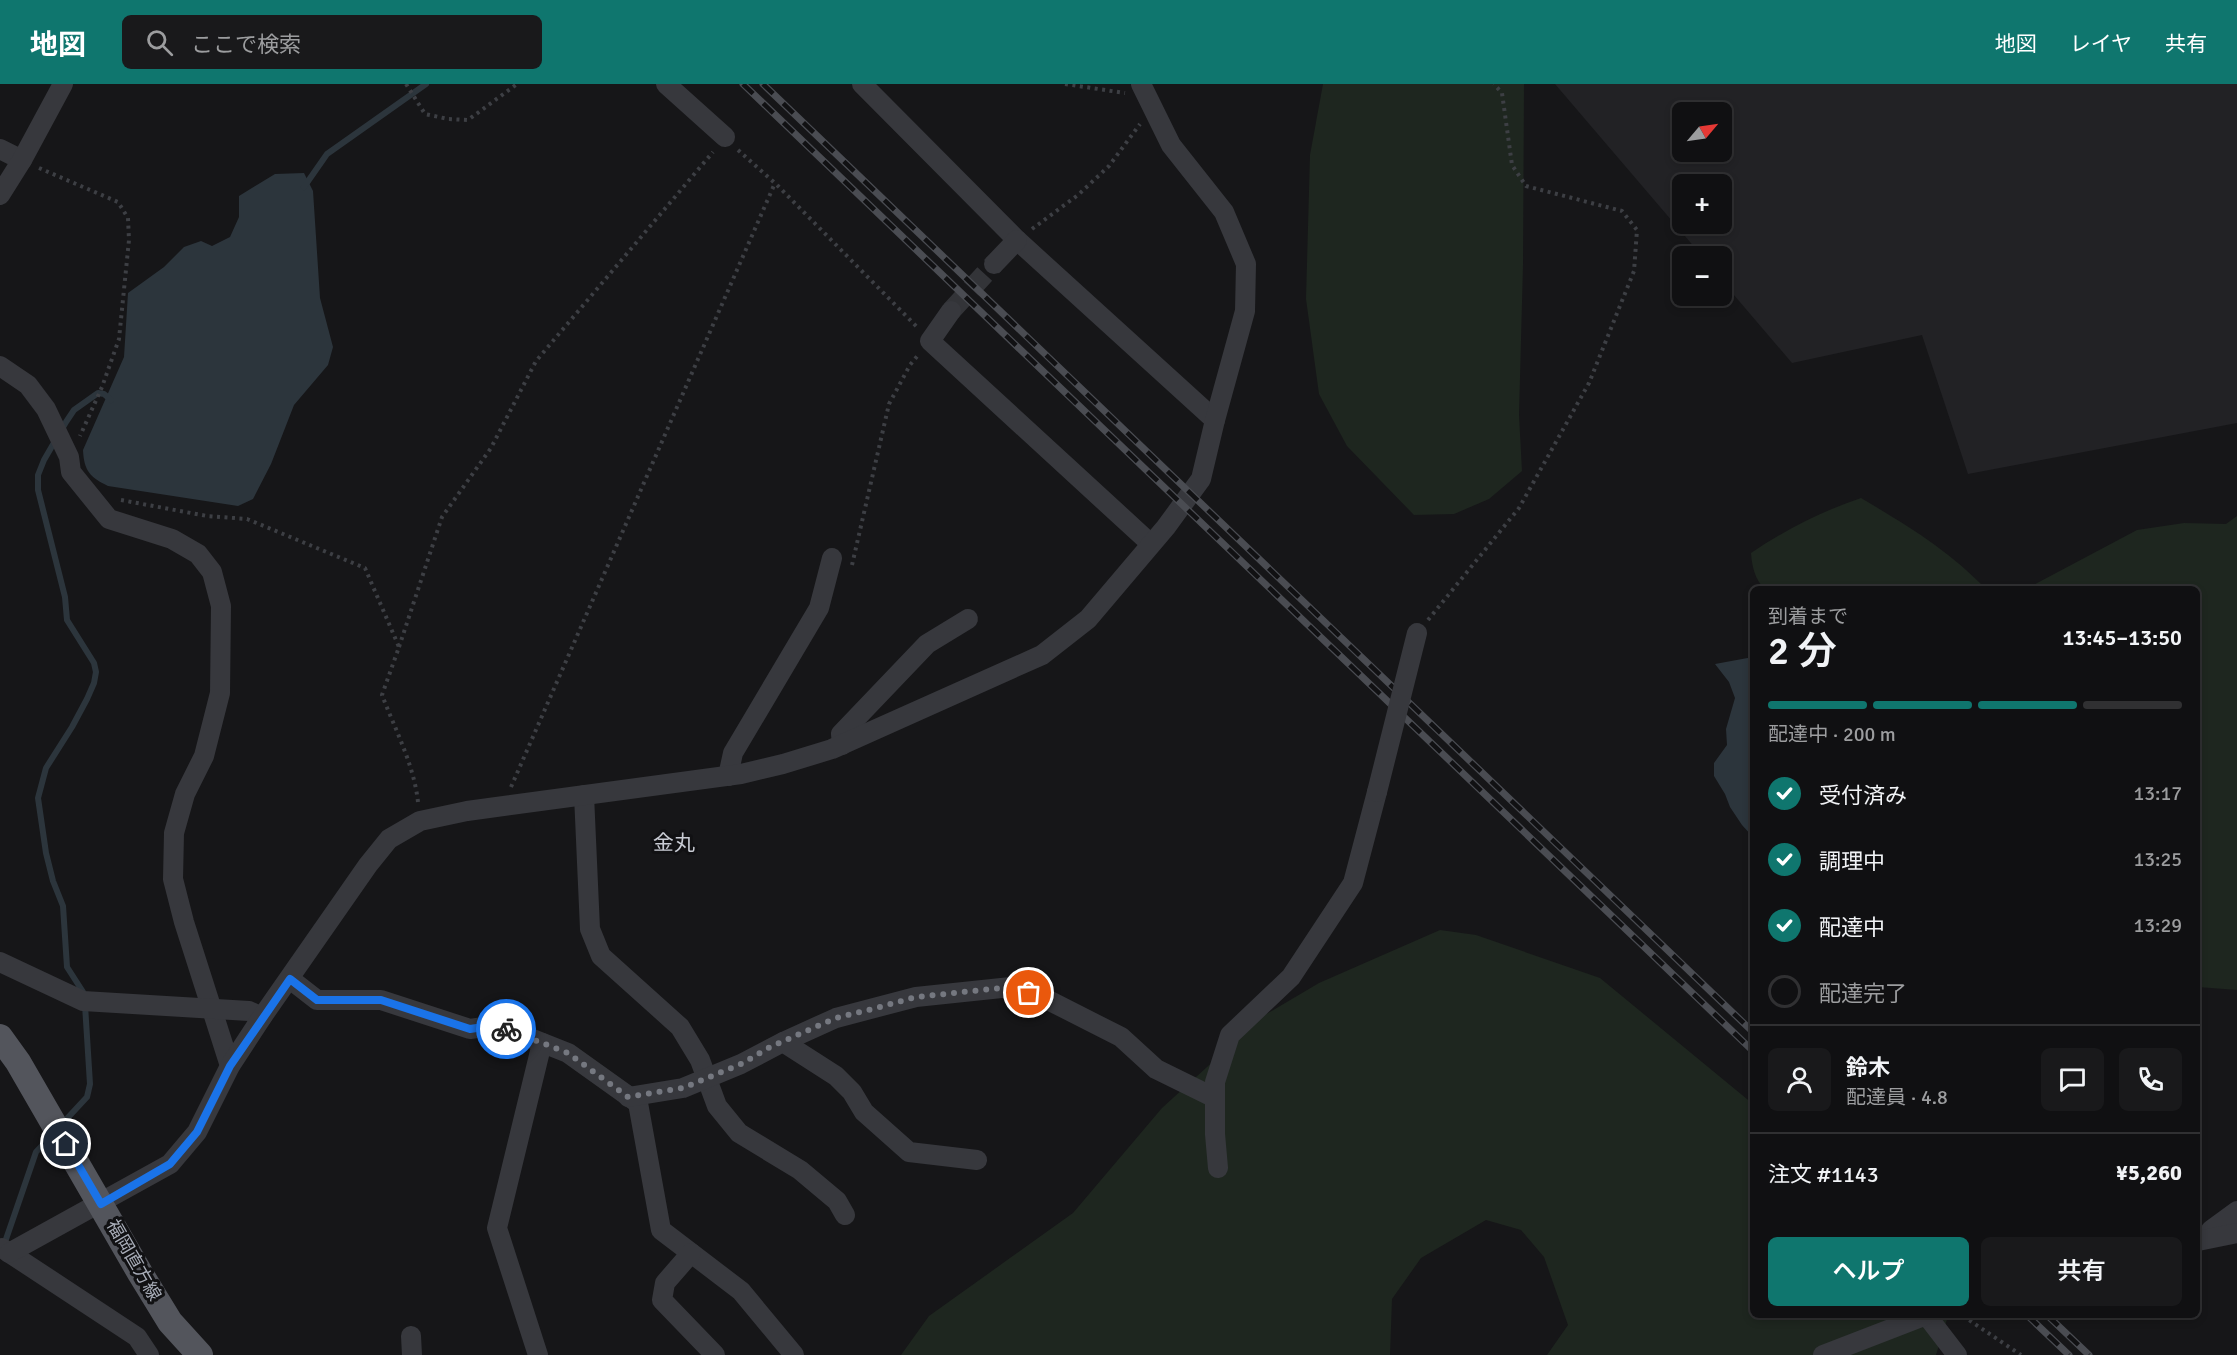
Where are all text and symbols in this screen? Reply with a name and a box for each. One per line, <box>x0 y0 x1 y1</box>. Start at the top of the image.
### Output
search box <box>122 15 542 69</box>
icon: search <box>143 26 176 59</box>
text: 地図 <box>30 28 86 62</box>
text: ここで検索 <box>191 31 301 58</box>
text: 地図 <box>1995 31 2037 57</box>
text: レイヤ <box>2070 31 2132 57</box>
text: 共有 <box>2165 31 2207 57</box>
north arrow <box>1672 102 1732 162</box>
map controls <box>1672 102 1732 306</box>
button: + <box>1672 174 1732 234</box>
button: − <box>1672 246 1732 306</box>
text: 到着まで <box>1768 604 1848 629</box>
text: 13:45–13:50 <box>2063 624 2182 651</box>
text: 2 分 <box>1768 627 1837 675</box>
text: 配達中 · 200 m <box>1768 722 1896 747</box>
icon: check <box>1768 777 1801 810</box>
text: 13:17 <box>2133 781 2182 806</box>
text: 受付済み <box>1819 782 1907 809</box>
district label: 金丸 <box>653 830 695 856</box>
icon: check <box>1768 843 1801 876</box>
text: 13:25 <box>2133 847 2182 872</box>
text: 調理中 <box>1819 848 1885 875</box>
icon: check <box>1768 909 1801 942</box>
text: 13:29 <box>2133 913 2182 938</box>
text: 配達中 <box>1819 914 1885 941</box>
pin <box>1003 967 1054 1018</box>
icon: bag <box>1012 976 1045 1009</box>
text: 配達完了 <box>1819 980 1907 1007</box>
courier <box>476 999 536 1059</box>
icon: bike <box>490 1013 523 1046</box>
button: person <box>1768 1048 1831 1111</box>
button: chat <box>2041 1048 2104 1111</box>
button: phone <box>2119 1048 2182 1111</box>
text: 鈴木 <box>1846 1054 1890 1081</box>
text: 配達員 · 4.8 <box>1846 1085 1948 1110</box>
pin <box>40 1118 91 1169</box>
icon: home <box>49 1127 82 1160</box>
text: ¥5,260 <box>2116 1159 2182 1186</box>
text: 注文 #1143 <box>1768 1161 1879 1188</box>
street label: 福岡直方線 <box>102 1216 166 1304</box>
button: ヘルプ <box>1768 1237 1969 1306</box>
button: 共有 <box>1981 1237 2182 1306</box>

